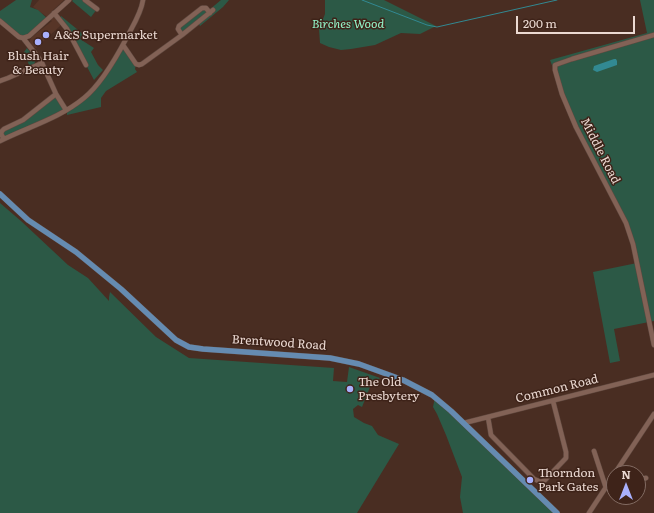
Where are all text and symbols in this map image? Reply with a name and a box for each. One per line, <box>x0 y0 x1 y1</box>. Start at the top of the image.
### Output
scale bar <box>518 8 637 34</box>
text: 200 m <box>523 14 557 32</box>
park label: Birches Wood <box>312 17 384 31</box>
place label: A&S Supermarket <box>54 28 157 42</box>
marker: A&S Supermarket <box>41 30 51 40</box>
marker: Blush Hair & Beauty <box>33 37 43 47</box>
place label: Blush Hair & Beauty <box>7 49 69 77</box>
street label: Middle Road <box>577 116 623 186</box>
street label: Brentwood Road <box>231 333 327 353</box>
street label: Common Road <box>514 372 600 406</box>
place label: The Old Presbytery <box>358 375 420 403</box>
marker: The Old Presbytery <box>345 384 355 394</box>
north arrow <box>606 465 646 505</box>
place label: Thorndon Park Gates <box>538 466 598 494</box>
text: N <box>621 466 631 482</box>
marker: Thorndon Park Gates <box>525 475 535 485</box>

